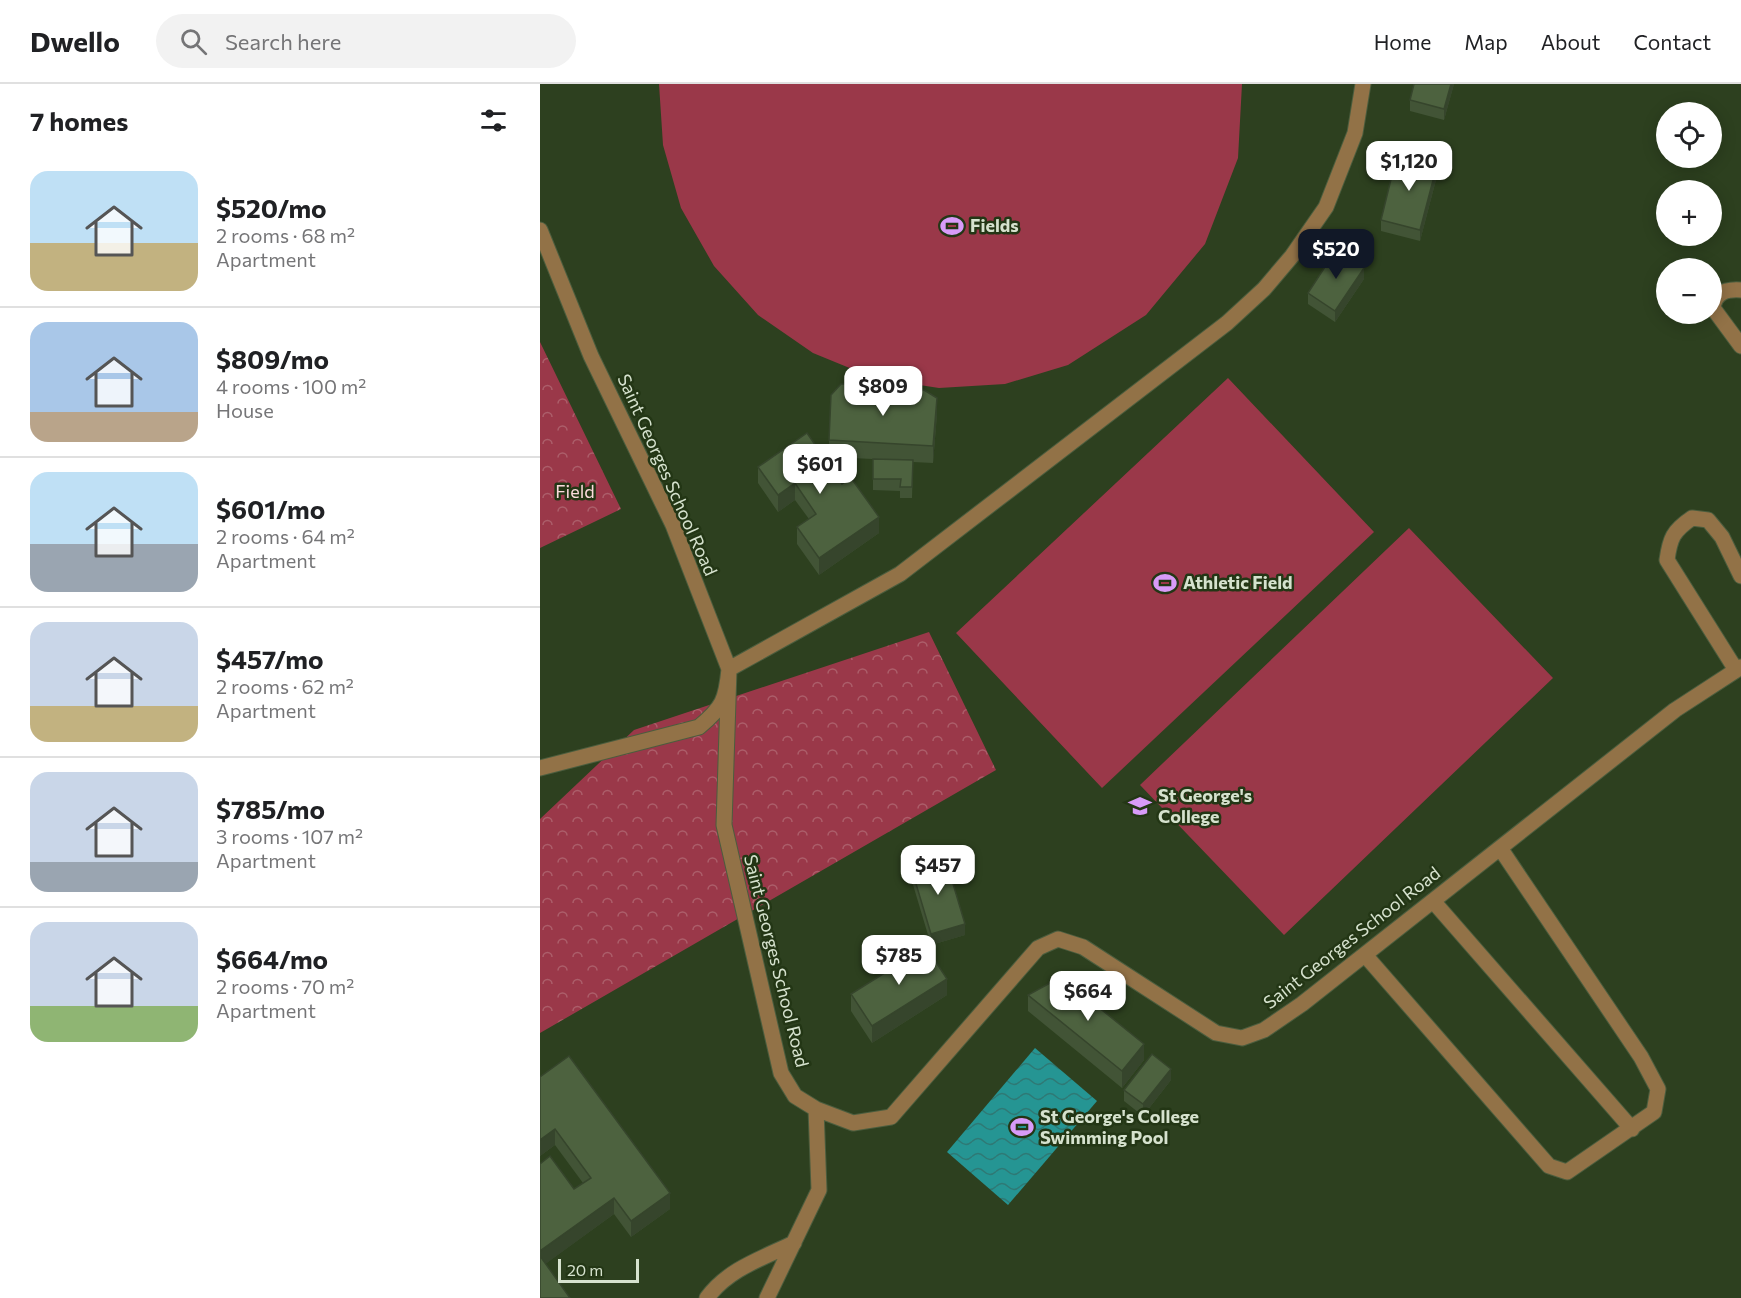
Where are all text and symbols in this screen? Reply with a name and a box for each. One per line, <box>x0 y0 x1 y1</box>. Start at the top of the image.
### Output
search box <box>156 14 576 68</box>
text: Dwello <box>30 24 120 58</box>
icon: search <box>177 25 210 58</box>
text: Search here <box>225 28 341 55</box>
text: Home <box>1374 29 1431 54</box>
text: Map <box>1464 29 1508 54</box>
text: About <box>1541 29 1600 54</box>
text: Contact <box>1633 29 1711 54</box>
map controls <box>1656 102 1722 324</box>
button: locate <box>1656 102 1722 168</box>
icon: filters <box>477 104 510 137</box>
text: 7 homes <box>30 105 128 136</box>
pin: $1,120 <box>1360 141 1458 192</box>
text: $1,120 <box>1380 148 1438 172</box>
button: + <box>1656 180 1722 246</box>
text: $520/mo <box>216 192 327 223</box>
icon: home <box>78 195 150 267</box>
sports icon: Fields <box>939 213 965 239</box>
place label: Fields <box>970 214 1019 236</box>
text: 2 rooms · 68 m² <box>216 223 355 247</box>
pin: $520 <box>1300 229 1372 280</box>
text: $520 <box>1312 236 1360 260</box>
text: Apartment <box>216 247 316 271</box>
button: − <box>1656 258 1722 324</box>
text: $809/mo <box>216 343 329 374</box>
icon: home <box>78 346 150 418</box>
pin: $809 <box>847 366 919 417</box>
street label: Saint Georges School Road <box>613 370 722 579</box>
text: $809 <box>858 373 908 397</box>
text: 4 rooms · 100 m² <box>216 374 366 398</box>
text: House <box>216 398 274 422</box>
pin: $601 <box>784 444 856 495</box>
text: $601 <box>797 451 843 475</box>
park label: Field <box>555 480 595 502</box>
text: $601/mo <box>216 493 325 524</box>
icon: home <box>78 496 150 568</box>
text: 2 rooms · 64 m² <box>216 524 355 548</box>
text: Apartment <box>216 548 316 572</box>
sports icon: Athletic Field <box>1152 570 1178 596</box>
place label: Athletic Field <box>1183 571 1293 593</box>
text: $457/mo <box>216 643 324 674</box>
icon: home <box>78 646 150 718</box>
text: 2 rooms · 62 m² <box>216 674 354 698</box>
text: Apartment <box>216 698 316 722</box>
place label: St George's College <box>1158 784 1252 827</box>
text: $785/mo <box>216 793 325 824</box>
school or university icon: St George's College <box>1127 793 1153 819</box>
icon: home <box>78 796 150 868</box>
text: 3 rooms · 107 m² <box>216 824 363 848</box>
pin: $457 <box>902 845 974 896</box>
text: Apartment <box>216 848 316 872</box>
street label: Saint Georges School Road <box>740 852 814 1069</box>
text: $457 <box>915 852 961 876</box>
street label: Saint Georges School Road <box>1259 861 1444 1013</box>
pin: $785 <box>863 935 935 986</box>
text: $785 <box>876 942 922 966</box>
text: $664/mo <box>216 943 328 974</box>
icon: home <box>78 946 150 1018</box>
pin: $664 <box>1052 971 1124 1022</box>
text: 2 rooms · 70 m² <box>216 974 354 998</box>
text: $664 <box>1064 978 1112 1002</box>
text: Apartment <box>216 998 316 1022</box>
place label: St George's College Swimming Pool <box>1040 1105 1199 1148</box>
sports icon: St George's College Swimming Pool <box>1009 1114 1035 1140</box>
scale bar <box>558 1256 639 1284</box>
text: 20 m <box>567 1260 603 1279</box>

